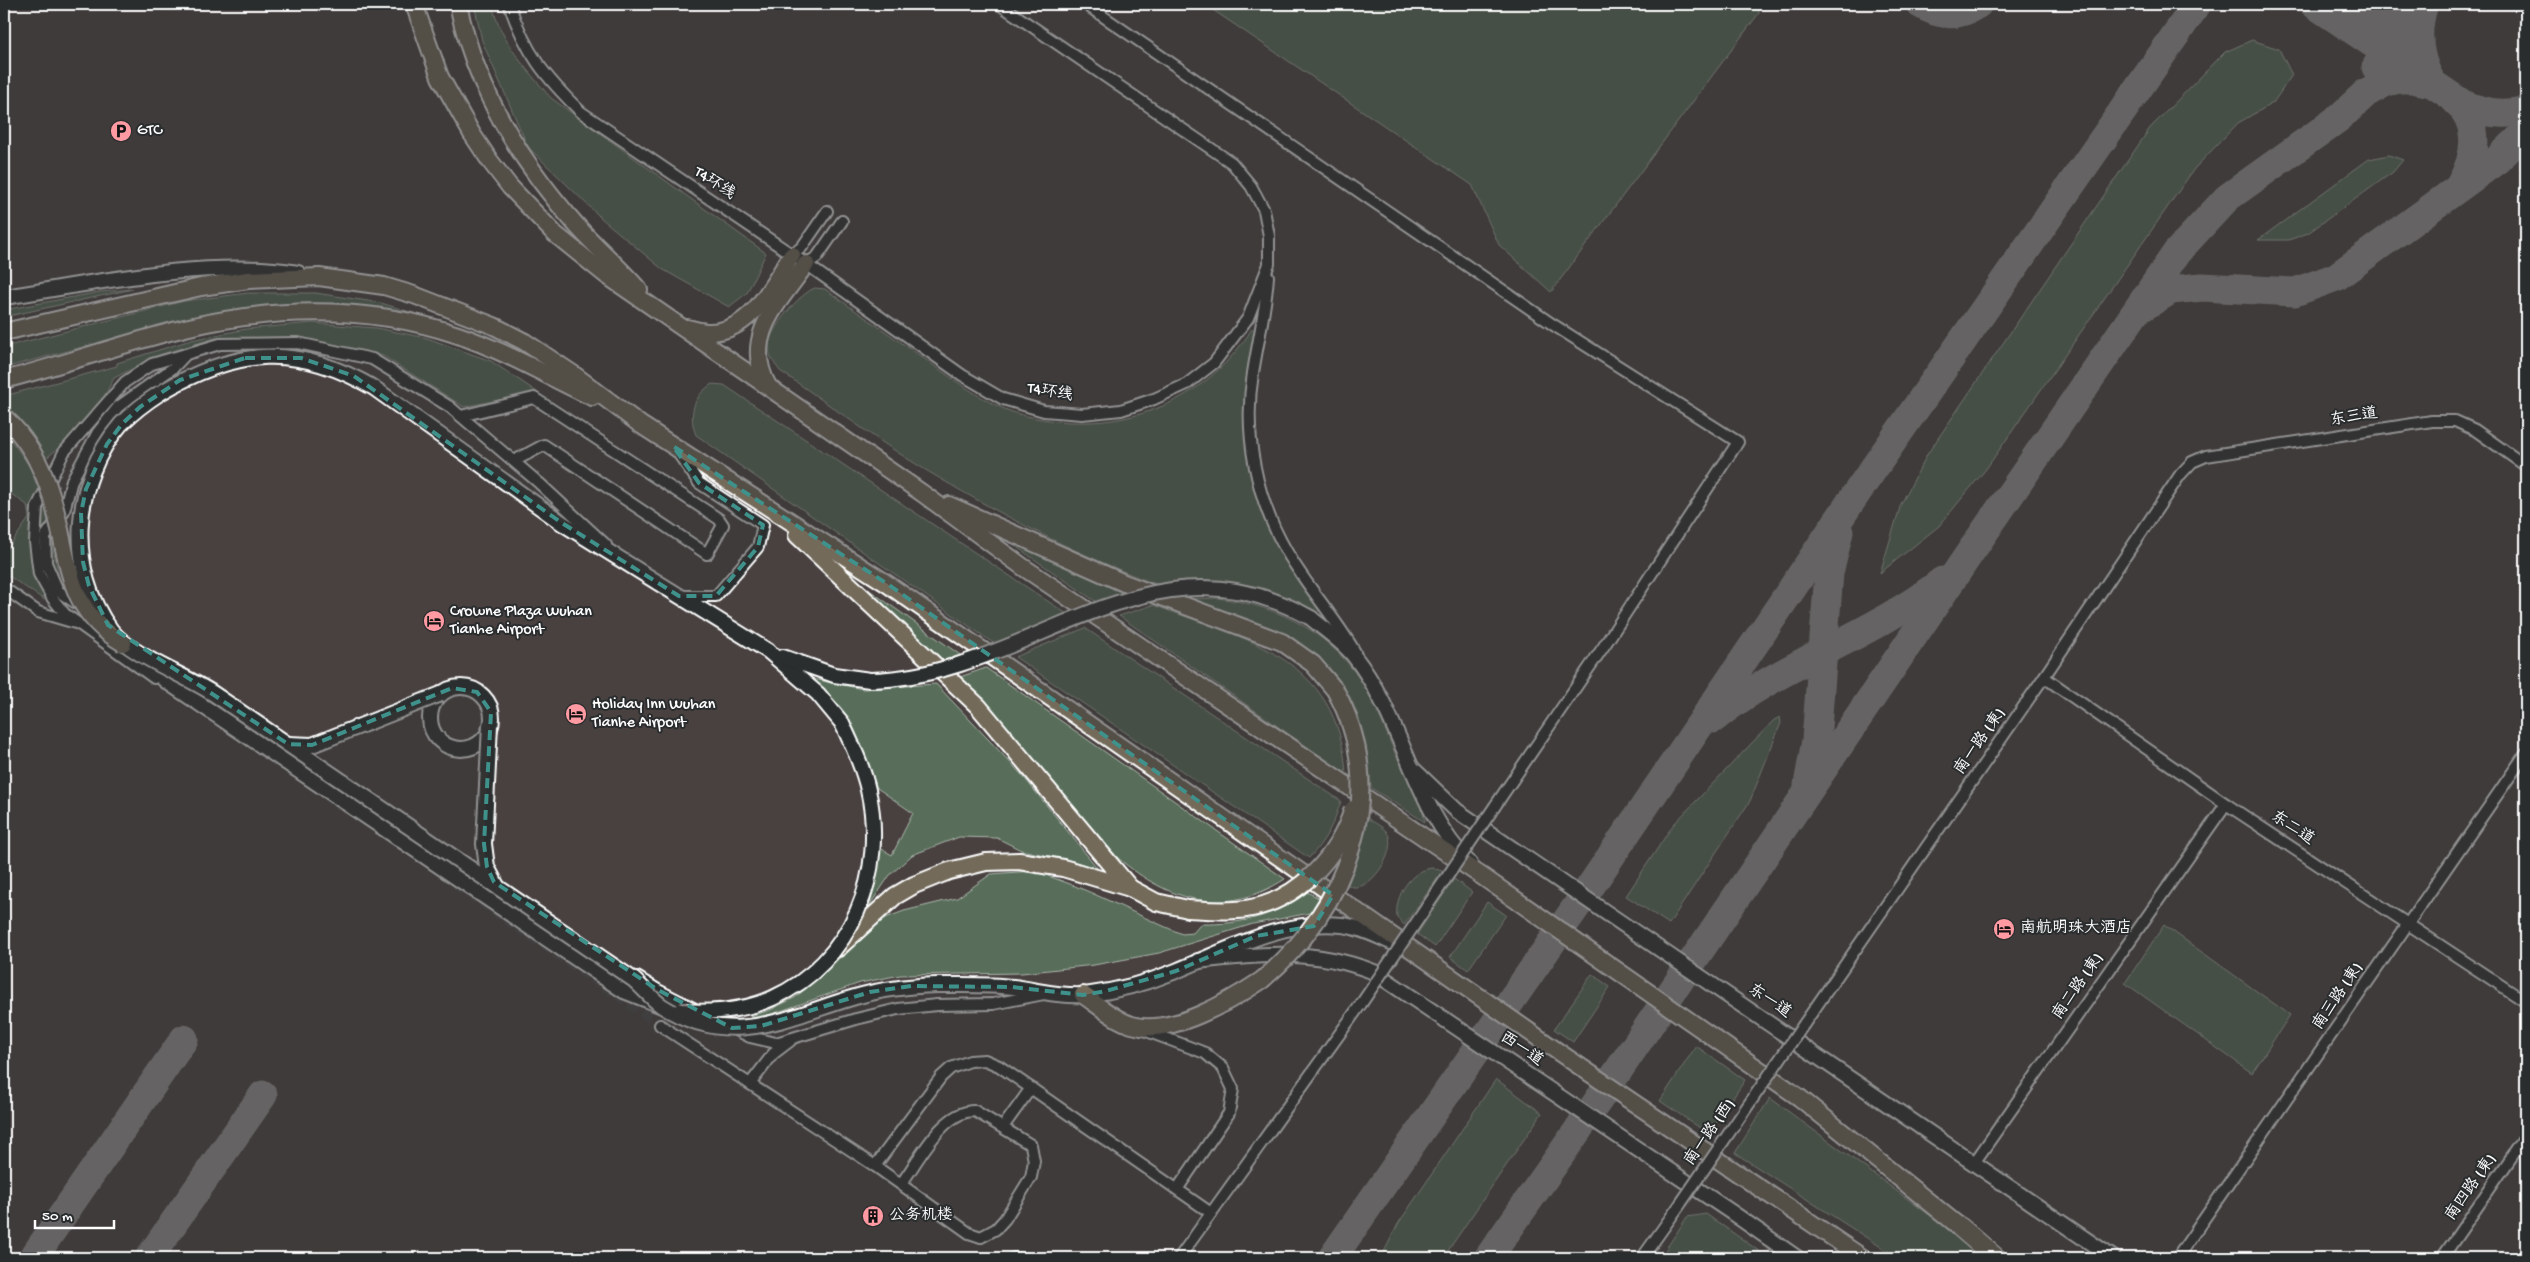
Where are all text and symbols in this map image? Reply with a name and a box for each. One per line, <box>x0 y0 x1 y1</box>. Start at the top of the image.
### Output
parking icon: GTC <box>109 119 133 143</box>
place label: GTC <box>137 122 163 141</box>
street label: T4环线 <box>689 161 739 205</box>
street label: T4环线 <box>1025 378 1075 406</box>
street label: 东三道 <box>2329 404 2379 431</box>
place label: Crowne Plaza Wuhan Tianhe Airport <box>449 603 592 640</box>
hotel icon: Crowne Plaza Wuhan Tianhe Airport <box>422 609 446 633</box>
place label: Holiday Inn Wuhan Tianhe Airport <box>591 696 716 733</box>
hotel icon: Holiday Inn Wuhan Tianhe Airport <box>564 702 588 726</box>
street label: 南一路 (東) <box>1950 704 2011 779</box>
street label: 东二道 <box>2267 807 2318 850</box>
hotel icon: 南航明珠大酒店 <box>1992 917 2016 941</box>
place label: 南航明珠大酒店 <box>2020 918 2132 939</box>
street label: 南二路 (東) <box>2048 949 2109 1024</box>
street label: 南三路 (東) <box>2308 959 2368 1034</box>
street label: 东一道 <box>1744 980 1795 1023</box>
street label: 西一道 <box>1496 1028 1547 1071</box>
street label: 南一路 (西) <box>1680 1095 1741 1170</box>
street label: 南四路 (東) <box>2441 1150 2502 1225</box>
scale bar <box>35 1197 114 1229</box>
building icon: 公务机楼 <box>861 1204 885 1228</box>
place label: 公务机楼 <box>889 1206 953 1226</box>
text: 50 m <box>42 1208 73 1226</box>

